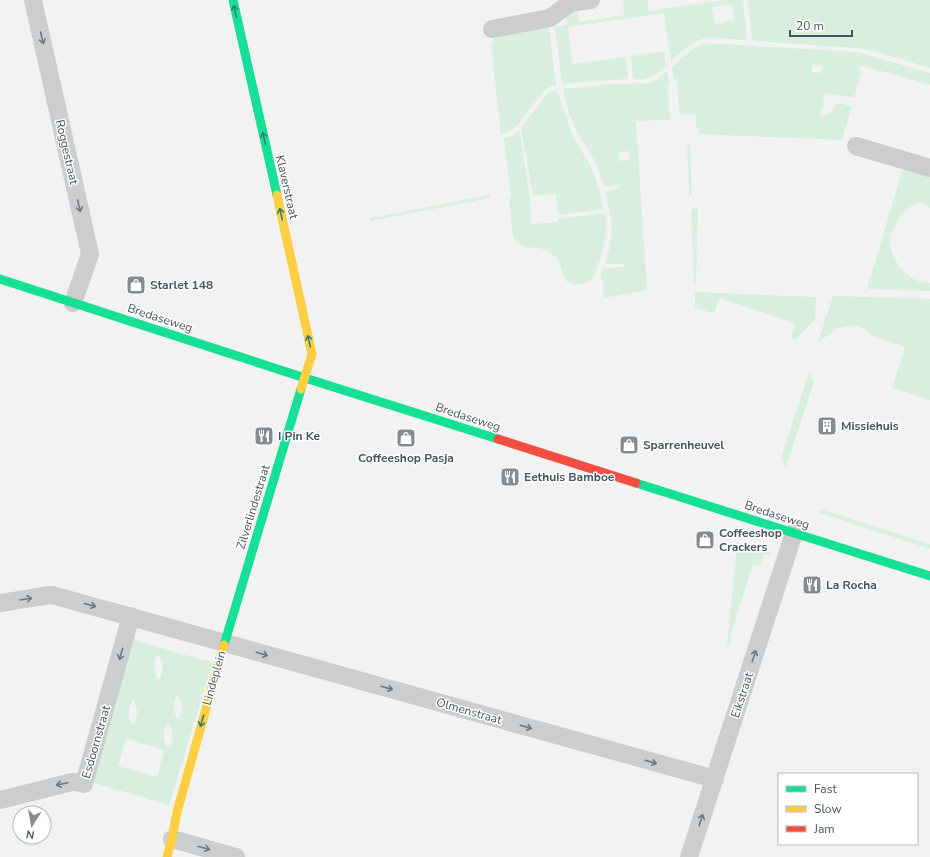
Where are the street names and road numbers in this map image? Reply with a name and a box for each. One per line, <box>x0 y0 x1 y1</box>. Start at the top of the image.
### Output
street label: Roggestraat <box>52 118 82 187</box>
street label: Klaverstraat <box>272 153 302 221</box>
street label: Bredaseweg <box>125 300 195 336</box>
street label: Bredaseweg <box>433 399 503 435</box>
street label: Zilverlindestraat <box>233 462 274 551</box>
street label: Bredaseweg <box>742 497 812 533</box>
street label: Lindeplein <box>199 649 229 707</box>
street label: Eikstraat <box>727 670 757 720</box>
street label: Olmenstraat <box>434 694 504 728</box>
street label: Esdoornstraat <box>78 703 114 780</box>

